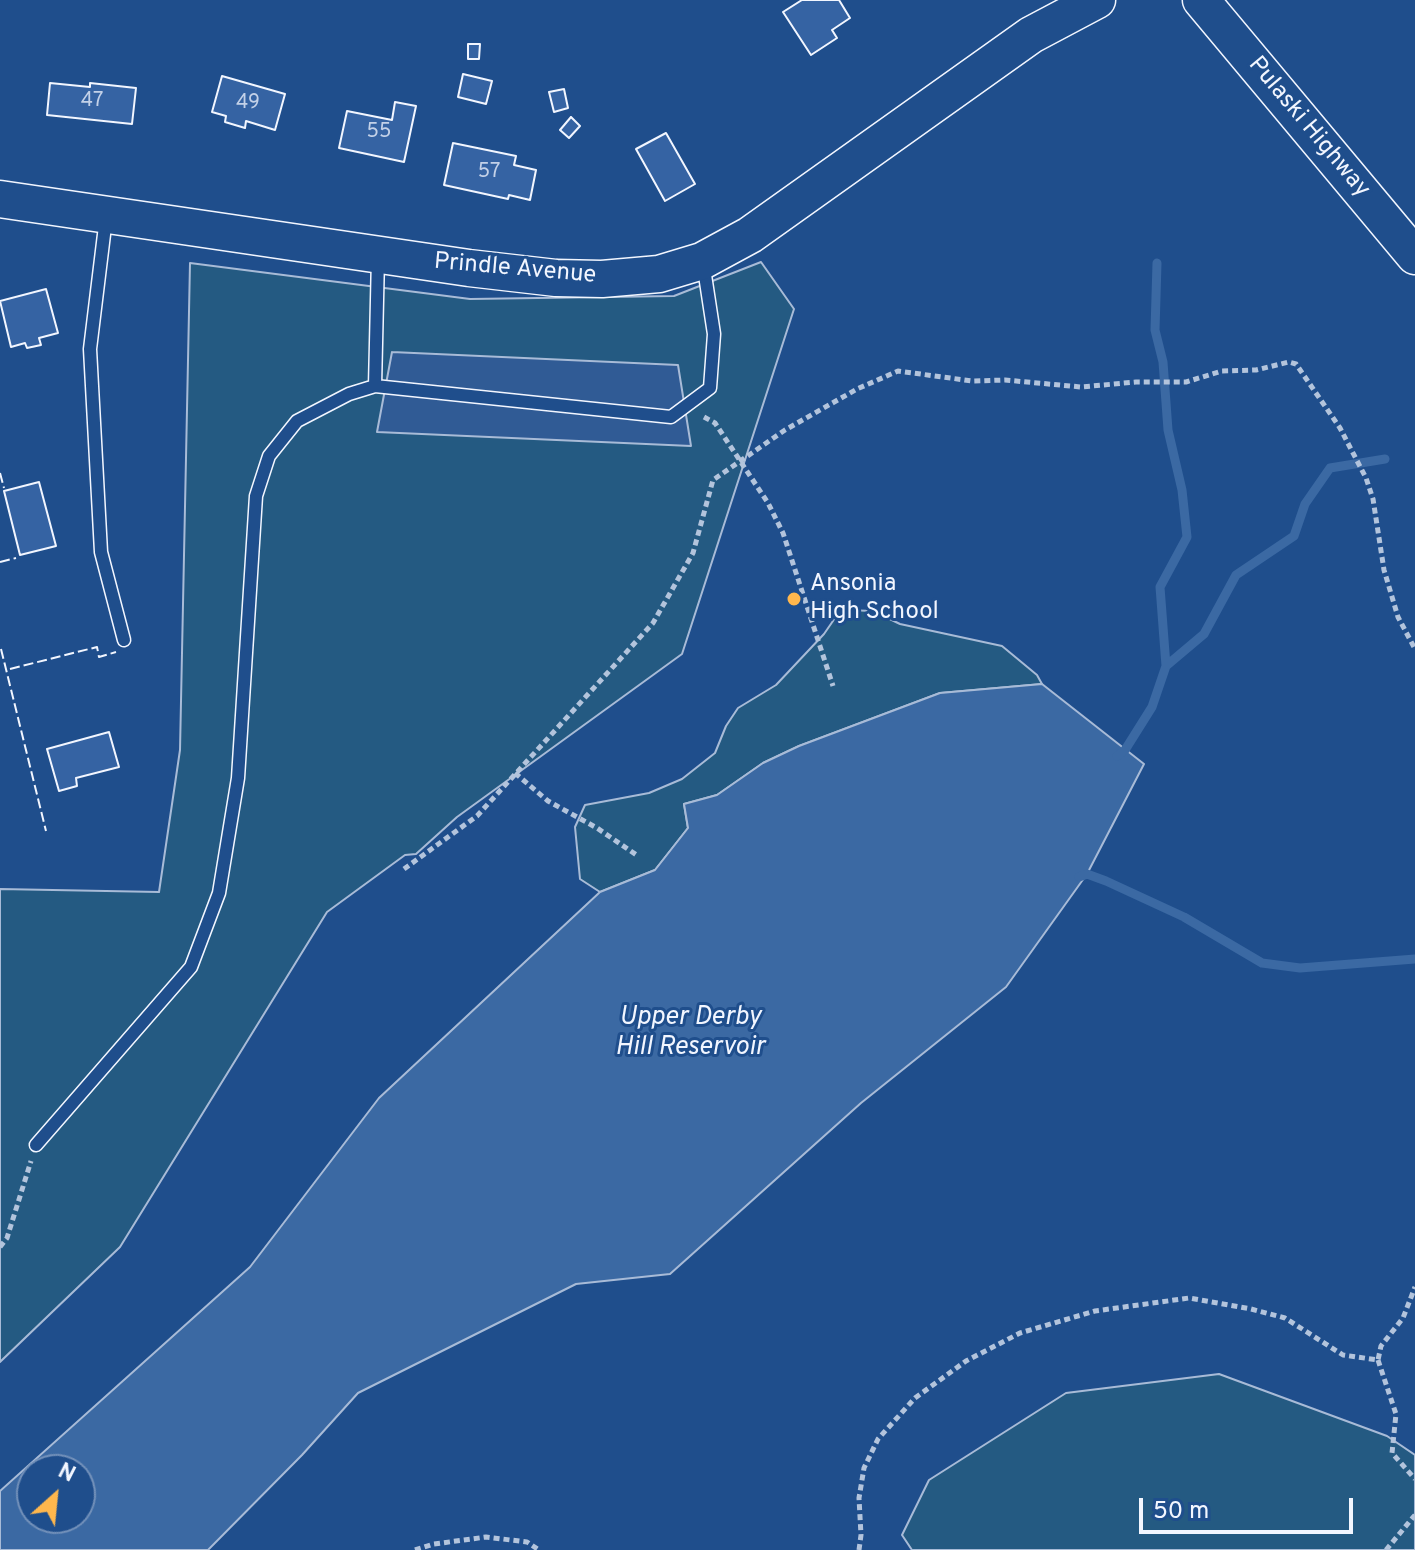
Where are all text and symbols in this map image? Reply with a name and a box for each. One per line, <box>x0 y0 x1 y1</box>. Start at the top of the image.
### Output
street label: Pulaski Highway <box>1241 52 1375 204</box>
house number: 47 <box>81 90 103 114</box>
house number: 49 <box>236 92 260 116</box>
house number: 55 <box>367 121 391 145</box>
house number: 57 <box>478 161 500 185</box>
street label: Prindle Avenue <box>433 249 597 291</box>
place label: Ansonia High School <box>810 571 939 627</box>
marker: Ansonia High School <box>785 590 803 608</box>
water label: Upper Derby Hill Reservoir <box>615 1003 765 1064</box>
north arrow <box>16 1454 96 1534</box>
text: N <box>53 1458 79 1490</box>
scale bar <box>1143 1482 1357 1532</box>
text: 50 m <box>1153 1497 1209 1527</box>

